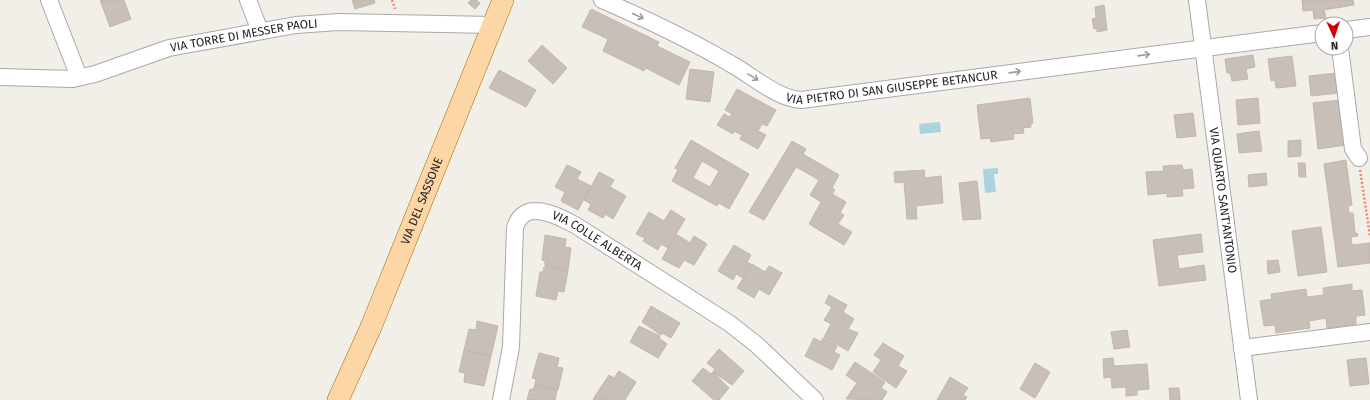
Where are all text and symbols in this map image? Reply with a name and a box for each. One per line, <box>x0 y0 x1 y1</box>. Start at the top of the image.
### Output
one-way arrow <box>632 13 644 20</box>
street label: VIA TORRE DI MESSER PAOLI <box>169 16 318 55</box>
north arrow <box>1314 16 1354 56</box>
text: N <box>1331 39 1338 52</box>
one-way arrow <box>1137 51 1150 59</box>
street label: VIA PIETRO DI SAN GIUSEPPE BETANCUR <box>784 68 998 107</box>
one-way arrow <box>1008 68 1021 76</box>
one-way arrow <box>747 73 759 81</box>
street label: VIA QUARTO SANT'ANTONIO <box>1207 126 1239 274</box>
street label: VIA DEL SASSONE <box>398 155 446 247</box>
street label: VIA COLLE ALBERTA <box>550 208 645 273</box>

